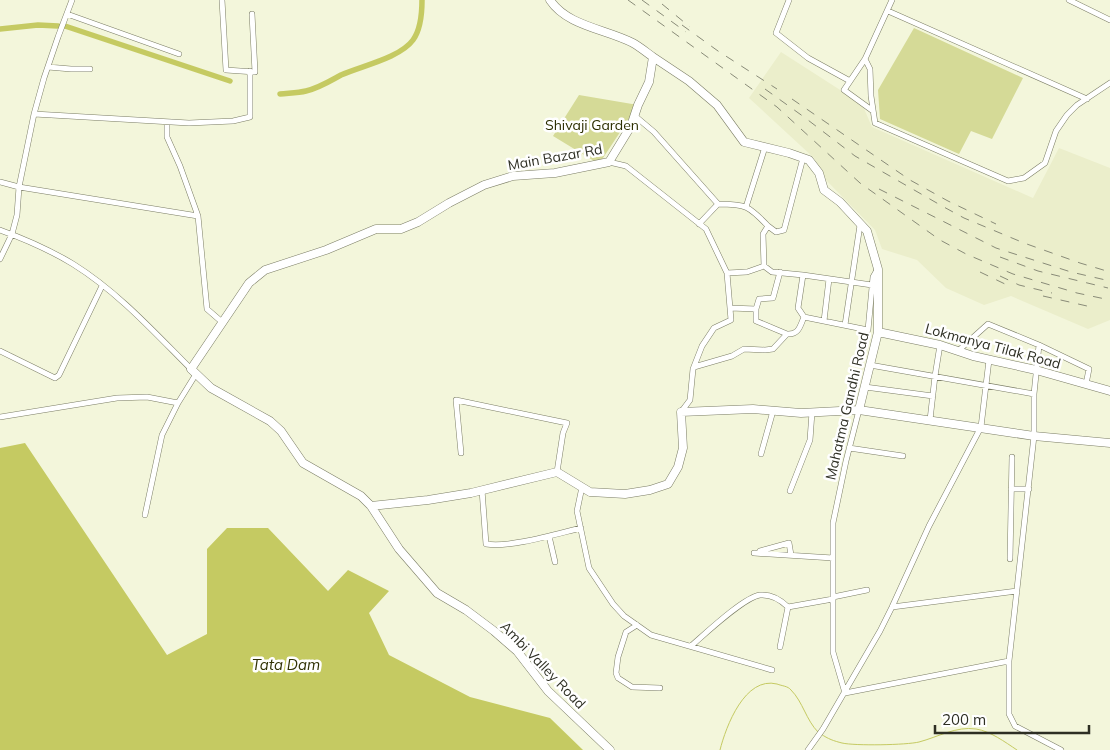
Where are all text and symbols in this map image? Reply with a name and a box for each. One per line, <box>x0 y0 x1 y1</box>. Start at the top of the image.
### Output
park label: Shivaji Garden <box>545 116 639 134</box>
street label: Main Bazar Rd <box>506 140 604 174</box>
street label: Lokmanya Tilak Road <box>923 319 1063 373</box>
street label: Mahatma Gandhi Road <box>821 330 873 482</box>
street label: Ambi Valley Road <box>497 617 589 713</box>
water label: Tata Dam <box>252 655 320 674</box>
scale bar <box>935 702 1089 734</box>
text: 200 m <box>942 710 986 729</box>

